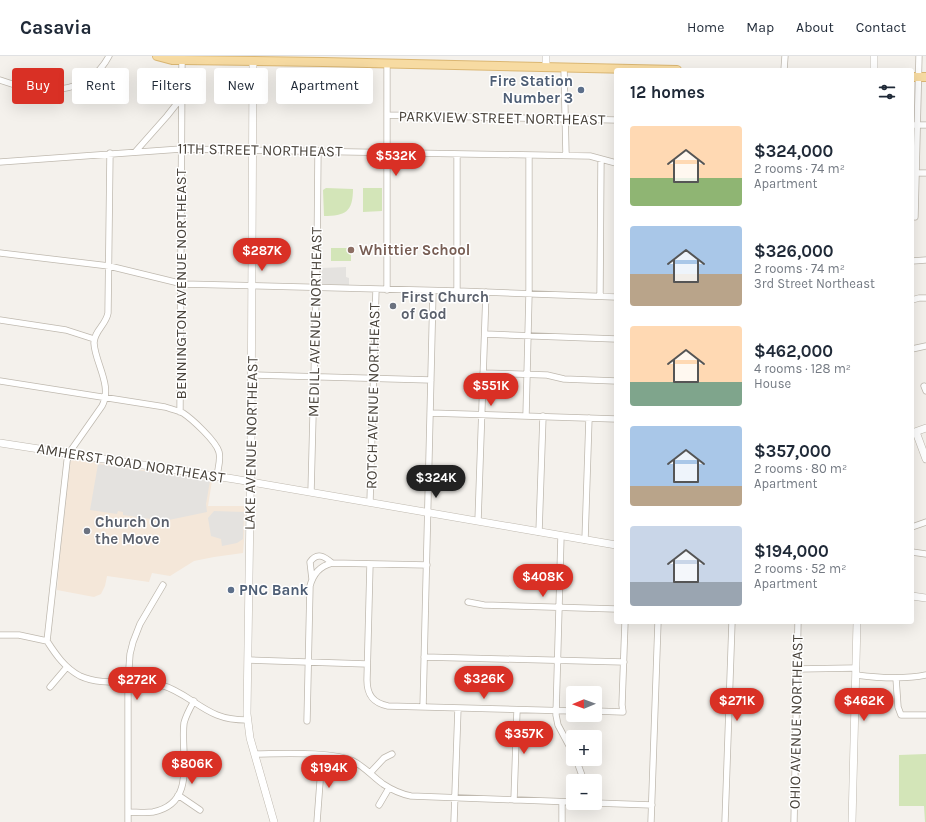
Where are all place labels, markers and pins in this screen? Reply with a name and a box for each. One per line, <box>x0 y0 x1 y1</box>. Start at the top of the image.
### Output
place label: Fire Station Number 3 <box>489 72 573 107</box>
marker: Fire Station Number 3 <box>576 85 586 95</box>
pin: $532K <box>368 143 424 177</box>
pin: $287K <box>234 238 290 272</box>
place label: Whittier School <box>359 241 470 259</box>
marker: Whittier School <box>346 245 356 255</box>
place label: First Church of God <box>401 288 489 323</box>
marker: First Church of God <box>388 301 398 311</box>
pin: $551K <box>463 373 519 407</box>
pin: $324K <box>408 465 464 499</box>
place label: Church On the Move <box>95 513 170 548</box>
marker: Church On the Move <box>82 526 92 536</box>
pin: $408K <box>515 564 571 598</box>
place label: PNC Bank <box>239 581 309 599</box>
marker: PNC Bank <box>226 585 236 595</box>
pin: $326K <box>456 666 512 700</box>
pin: $272K <box>109 667 165 701</box>
pin: $271K <box>709 688 765 722</box>
pin: $462K <box>836 688 892 722</box>
pin: $357K <box>496 721 552 755</box>
pin: $806K <box>164 751 220 785</box>
pin: $194K <box>301 755 357 789</box>

